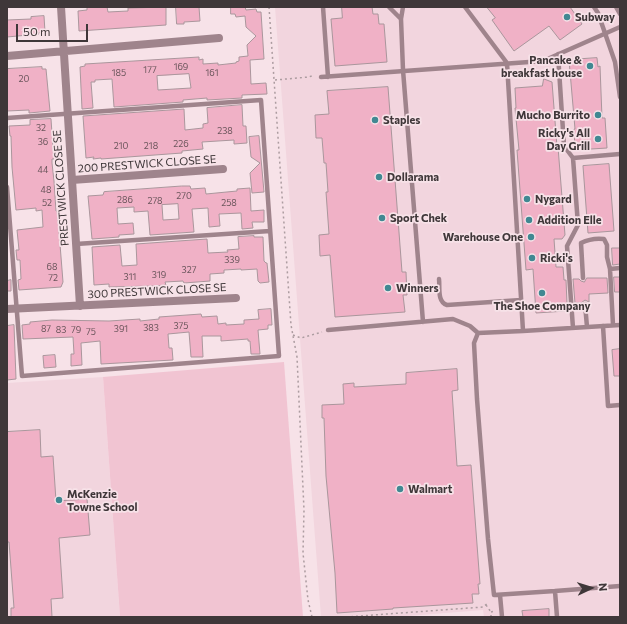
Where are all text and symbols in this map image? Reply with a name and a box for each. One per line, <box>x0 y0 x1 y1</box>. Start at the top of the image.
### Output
place label: Subway <box>575 10 615 24</box>
marker: Subway <box>562 12 572 22</box>
scale bar <box>18 16 90 42</box>
text: 50 m <box>23 24 51 38</box>
place label: Pancake & breakfast house <box>501 53 582 79</box>
marker: Pancake & breakfast house <box>585 61 595 71</box>
house number: 169 <box>174 62 188 72</box>
house number: 177 <box>143 65 157 75</box>
house number: 185 <box>112 68 126 78</box>
house number: 161 <box>205 68 219 78</box>
house number: 20 <box>19 74 29 84</box>
place label: Mucho Burrito <box>516 108 590 122</box>
marker: Mucho Burrito <box>593 110 603 120</box>
place label: Staples <box>383 113 420 127</box>
marker: Staples <box>370 115 380 125</box>
house number: 32 <box>36 123 46 133</box>
house number: 238 <box>217 126 233 136</box>
place label: Ricky's All Day Grill <box>538 126 590 152</box>
street label: PRESTWICK CLOSE SE <box>50 130 72 246</box>
marker: Ricky's All Day Grill <box>593 134 603 144</box>
house number: 36 <box>38 137 48 147</box>
house number: 226 <box>173 139 189 149</box>
house number: 210 <box>114 141 128 151</box>
house number: 218 <box>144 141 158 151</box>
street label: 200 PRESTWICK CLOSE SE <box>77 153 217 175</box>
house number: 44 <box>38 165 48 175</box>
place label: Dollarama <box>387 170 439 184</box>
marker: Dollarama <box>374 172 384 182</box>
house number: 48 <box>41 185 51 195</box>
house number: 270 <box>176 191 192 201</box>
place label: Nygard <box>535 192 572 206</box>
marker: Nygard <box>522 194 532 204</box>
house number: 286 <box>117 195 133 205</box>
house number: 278 <box>147 196 163 206</box>
house number: 52 <box>42 198 52 208</box>
house number: 258 <box>221 198 237 208</box>
place label: Sport Chek <box>390 211 447 225</box>
marker: Sport Chek <box>377 213 387 223</box>
place label: Addition Elle <box>537 213 602 227</box>
marker: Addition Elle <box>524 215 534 225</box>
place label: Warehouse One <box>443 230 523 244</box>
marker: Warehouse One <box>526 232 536 242</box>
place label: Ricki's <box>540 251 573 265</box>
marker: Ricki's <box>527 253 537 263</box>
house number: 339 <box>224 255 240 265</box>
house number: 68 <box>47 262 57 272</box>
house number: 327 <box>182 265 196 275</box>
house number: 319 <box>152 270 166 280</box>
house number: 311 <box>124 272 136 282</box>
house number: 72 <box>48 273 58 283</box>
street label: 300 PRESTWICK CLOSE SE <box>87 281 227 301</box>
place label: Winners <box>396 281 439 295</box>
marker: Winners <box>383 283 393 293</box>
marker: The Shoe Company <box>537 288 547 298</box>
place label: The Shoe Company <box>493 299 591 313</box>
house number: 375 <box>174 321 188 331</box>
house number: 383 <box>143 323 159 333</box>
house number: 87 <box>41 324 51 334</box>
house number: 391 <box>114 324 128 334</box>
house number: 83 <box>56 325 66 335</box>
house number: 79 <box>71 325 81 335</box>
house number: 75 <box>86 327 96 337</box>
place label: Walmart <box>408 482 452 496</box>
marker: Walmart <box>395 484 405 494</box>
place label: McKenzie Towne School <box>67 487 137 513</box>
marker: McKenzie Towne School <box>54 495 64 505</box>
north arrow <box>571 568 611 608</box>
text: N <box>597 583 610 592</box>

